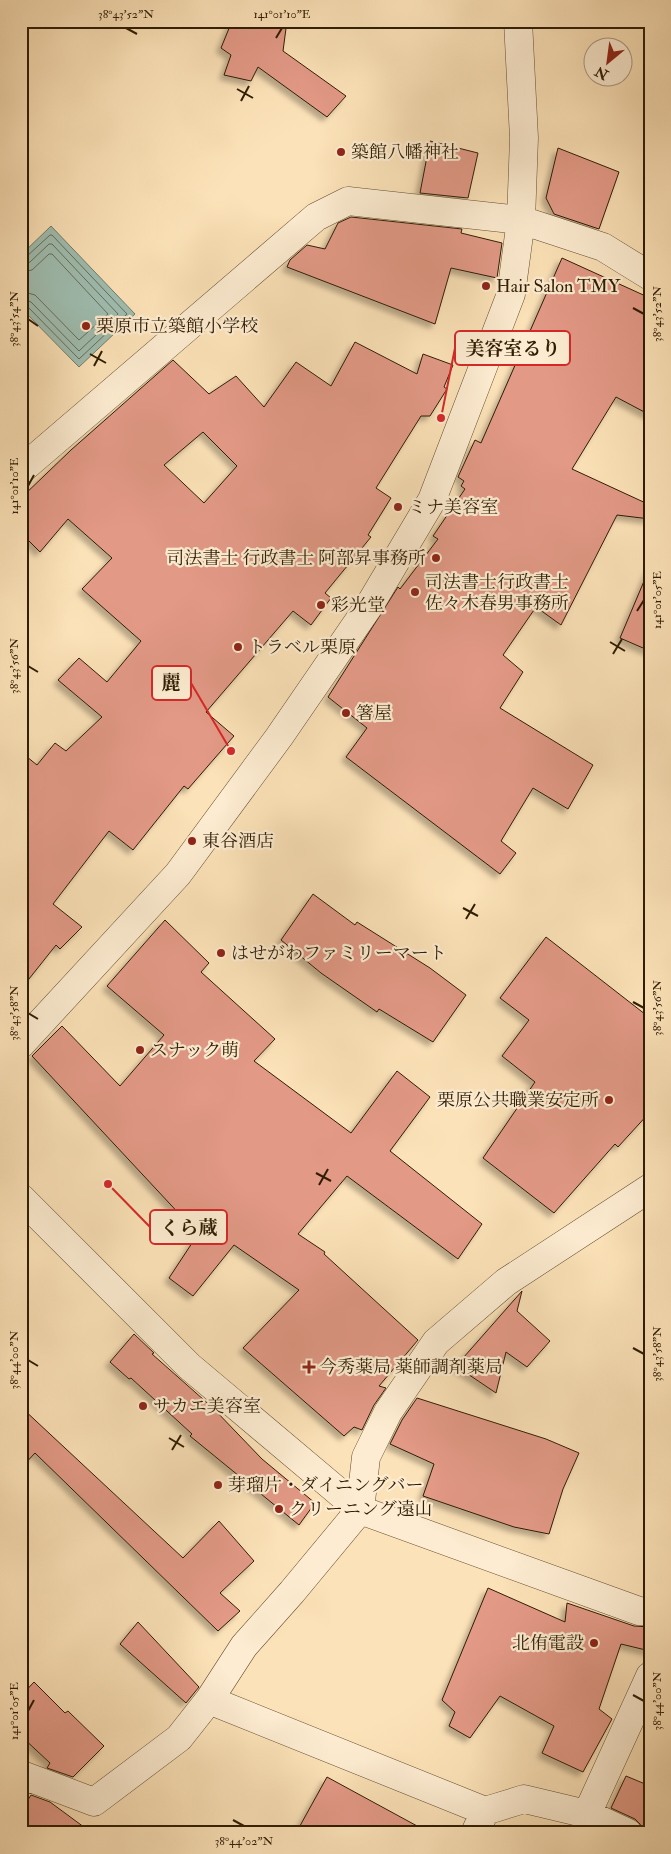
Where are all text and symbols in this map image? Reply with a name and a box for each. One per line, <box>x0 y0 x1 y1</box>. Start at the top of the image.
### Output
text: 38°43'52"N <box>98 7 154 22</box>
text: 141°01'10"E <box>254 7 311 22</box>
north arrow <box>584 38 634 88</box>
text: N <box>592 62 612 84</box>
place label: 築館八幡神社 <box>351 141 459 164</box>
marker: 築館八幡神社 <box>335 146 347 158</box>
place label: Hair Salon TMY <box>496 275 621 298</box>
marker: Hair Salon TMY <box>480 280 492 292</box>
text: 38°43'52"N <box>650 286 665 342</box>
text: 38°43'54"N <box>7 291 22 347</box>
place label: 栗原市立築館小学校 <box>96 315 258 338</box>
marker: 栗原市立築館小学校 <box>80 320 92 332</box>
callout: 美容室るり <box>455 331 570 365</box>
text: 美容室るり <box>465 337 561 361</box>
text: 141°01'10"E <box>7 457 22 514</box>
place label: ミナ美容室 <box>408 496 498 519</box>
marker: ミナ美容室 <box>392 501 404 513</box>
place label: 司法書士 行政書士 阿部昇事務所 <box>166 547 426 570</box>
marker: 司法書士 行政書士 阿部昇事務所 <box>430 552 442 564</box>
place label: 司法書士行政書士 佐々木春男事務所 <box>425 571 569 615</box>
text: 141°01'05"E <box>650 571 665 629</box>
marker: 司法書士行政書士 佐々木春男事務所 <box>409 586 421 598</box>
place label: 彩光堂 <box>331 594 385 617</box>
marker: 彩光堂 <box>315 599 327 611</box>
place label: トラベル栗原 <box>248 636 356 659</box>
text: 38°43'56"N <box>7 638 22 694</box>
marker: トラベル栗原 <box>232 641 244 653</box>
callout: 麗 <box>152 666 191 700</box>
text: 麗 <box>161 671 181 695</box>
place label: 箸屋 <box>356 702 392 725</box>
marker: 箸屋 <box>340 707 352 719</box>
place label: 東谷酒店 <box>202 830 274 853</box>
marker: 東谷酒店 <box>186 835 198 847</box>
place label: はせがわファミリーマート <box>231 942 447 965</box>
marker: はせがわファミリーマート <box>215 947 227 959</box>
text: 38°43'56"N <box>650 980 665 1036</box>
text: 38°43'58"N <box>7 985 22 1041</box>
place label: スナック萌 <box>150 1039 239 1062</box>
marker: スナック萌 <box>134 1044 146 1056</box>
place label: 栗原公共職業安定所 <box>437 1089 599 1112</box>
marker: 栗原公共職業安定所 <box>603 1094 615 1106</box>
callout: くら蔵 <box>150 1210 227 1244</box>
text: くら蔵 <box>160 1216 218 1240</box>
text: 38°43'58"N <box>650 1326 665 1382</box>
text: 38°44'00"N <box>7 1330 22 1389</box>
place label: 今秀薬局 薬師調剤薬局 <box>319 1356 503 1379</box>
marker: 今秀薬局 薬師調剤薬局 <box>303 1361 315 1373</box>
place label: サカエ美容室 <box>153 1395 261 1418</box>
marker: サカエ美容室 <box>137 1400 149 1412</box>
place label: 芽瑠片・ダイニングバー <box>228 1474 423 1497</box>
marker: 芽瑠片・ダイニングバー <box>212 1479 224 1491</box>
place label: クリーニング遠山 <box>289 1498 433 1521</box>
marker: クリーニング遠山 <box>273 1503 285 1515</box>
place label: 北侑電設 <box>512 1632 584 1655</box>
marker: 北侑電設 <box>588 1637 600 1649</box>
text: 38°44'00"N <box>650 1671 665 1730</box>
text: 141°01'05"E <box>7 1682 22 1740</box>
text: 38°44'02"N <box>215 1834 274 1849</box>

